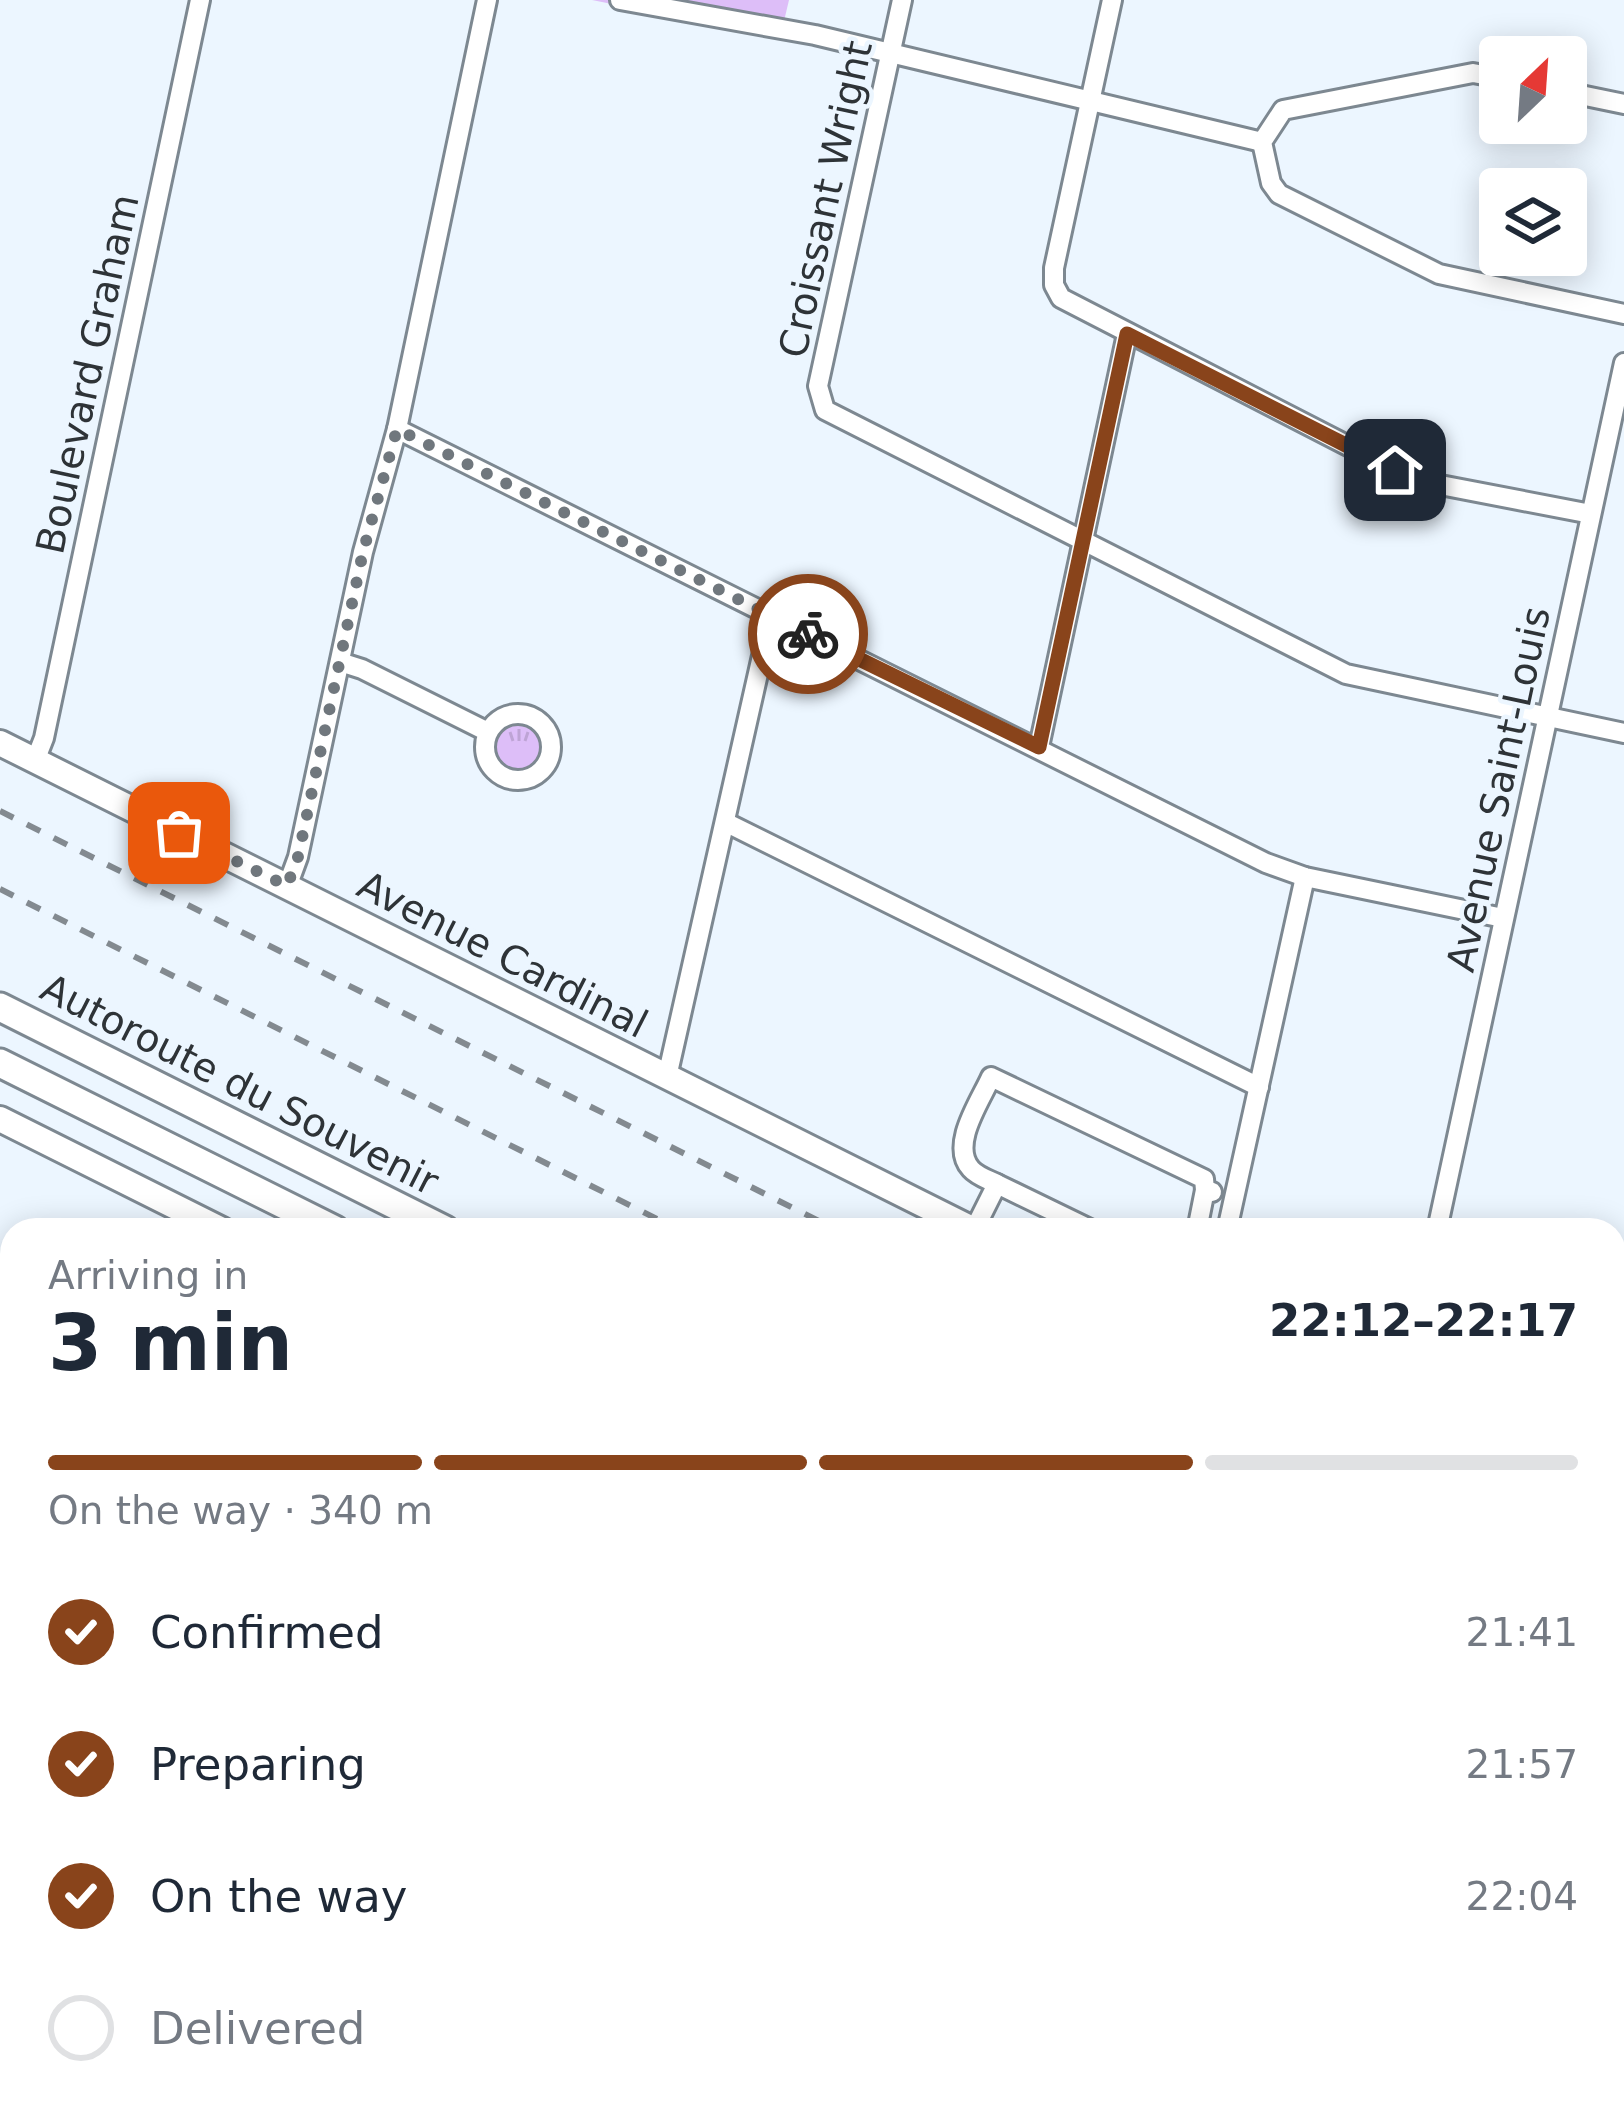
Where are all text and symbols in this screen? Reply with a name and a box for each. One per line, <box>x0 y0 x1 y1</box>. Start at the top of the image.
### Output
north arrow <box>1479 36 1587 144</box>
map controls <box>1479 36 1587 276</box>
street label: Croissant Wright <box>770 37 881 362</box>
button: layers <box>1479 168 1587 276</box>
street label: Boulevard Graham <box>27 190 148 558</box>
pin <box>1344 419 1446 521</box>
icon: home <box>1362 437 1428 503</box>
courier <box>748 574 868 694</box>
icon: bike <box>775 601 841 667</box>
street label: Avenue Saint-Louis <box>1438 603 1559 976</box>
pin <box>128 782 230 884</box>
icon: bag <box>146 800 212 866</box>
street label: Avenue Cardinal <box>351 862 655 1047</box>
street label: Autoroute du Souvenir <box>34 965 447 1205</box>
text: Arriving in <box>48 1253 248 1298</box>
text: 22:12–22:17 <box>1269 1294 1578 1347</box>
text: 3 min <box>48 1298 293 1388</box>
text: On the way · 340 m <box>48 1488 433 1533</box>
icon: check <box>48 1599 114 1665</box>
text: Confirmed <box>150 1606 384 1659</box>
text: 21:41 <box>1466 1610 1578 1655</box>
icon: check <box>48 1731 114 1797</box>
text: Preparing <box>150 1738 366 1791</box>
text: 21:57 <box>1466 1742 1578 1787</box>
icon: check <box>48 1863 114 1929</box>
text: On the way <box>150 1870 407 1923</box>
text: 22:04 <box>1466 1874 1578 1919</box>
text: Delivered <box>150 2002 365 2055</box>

